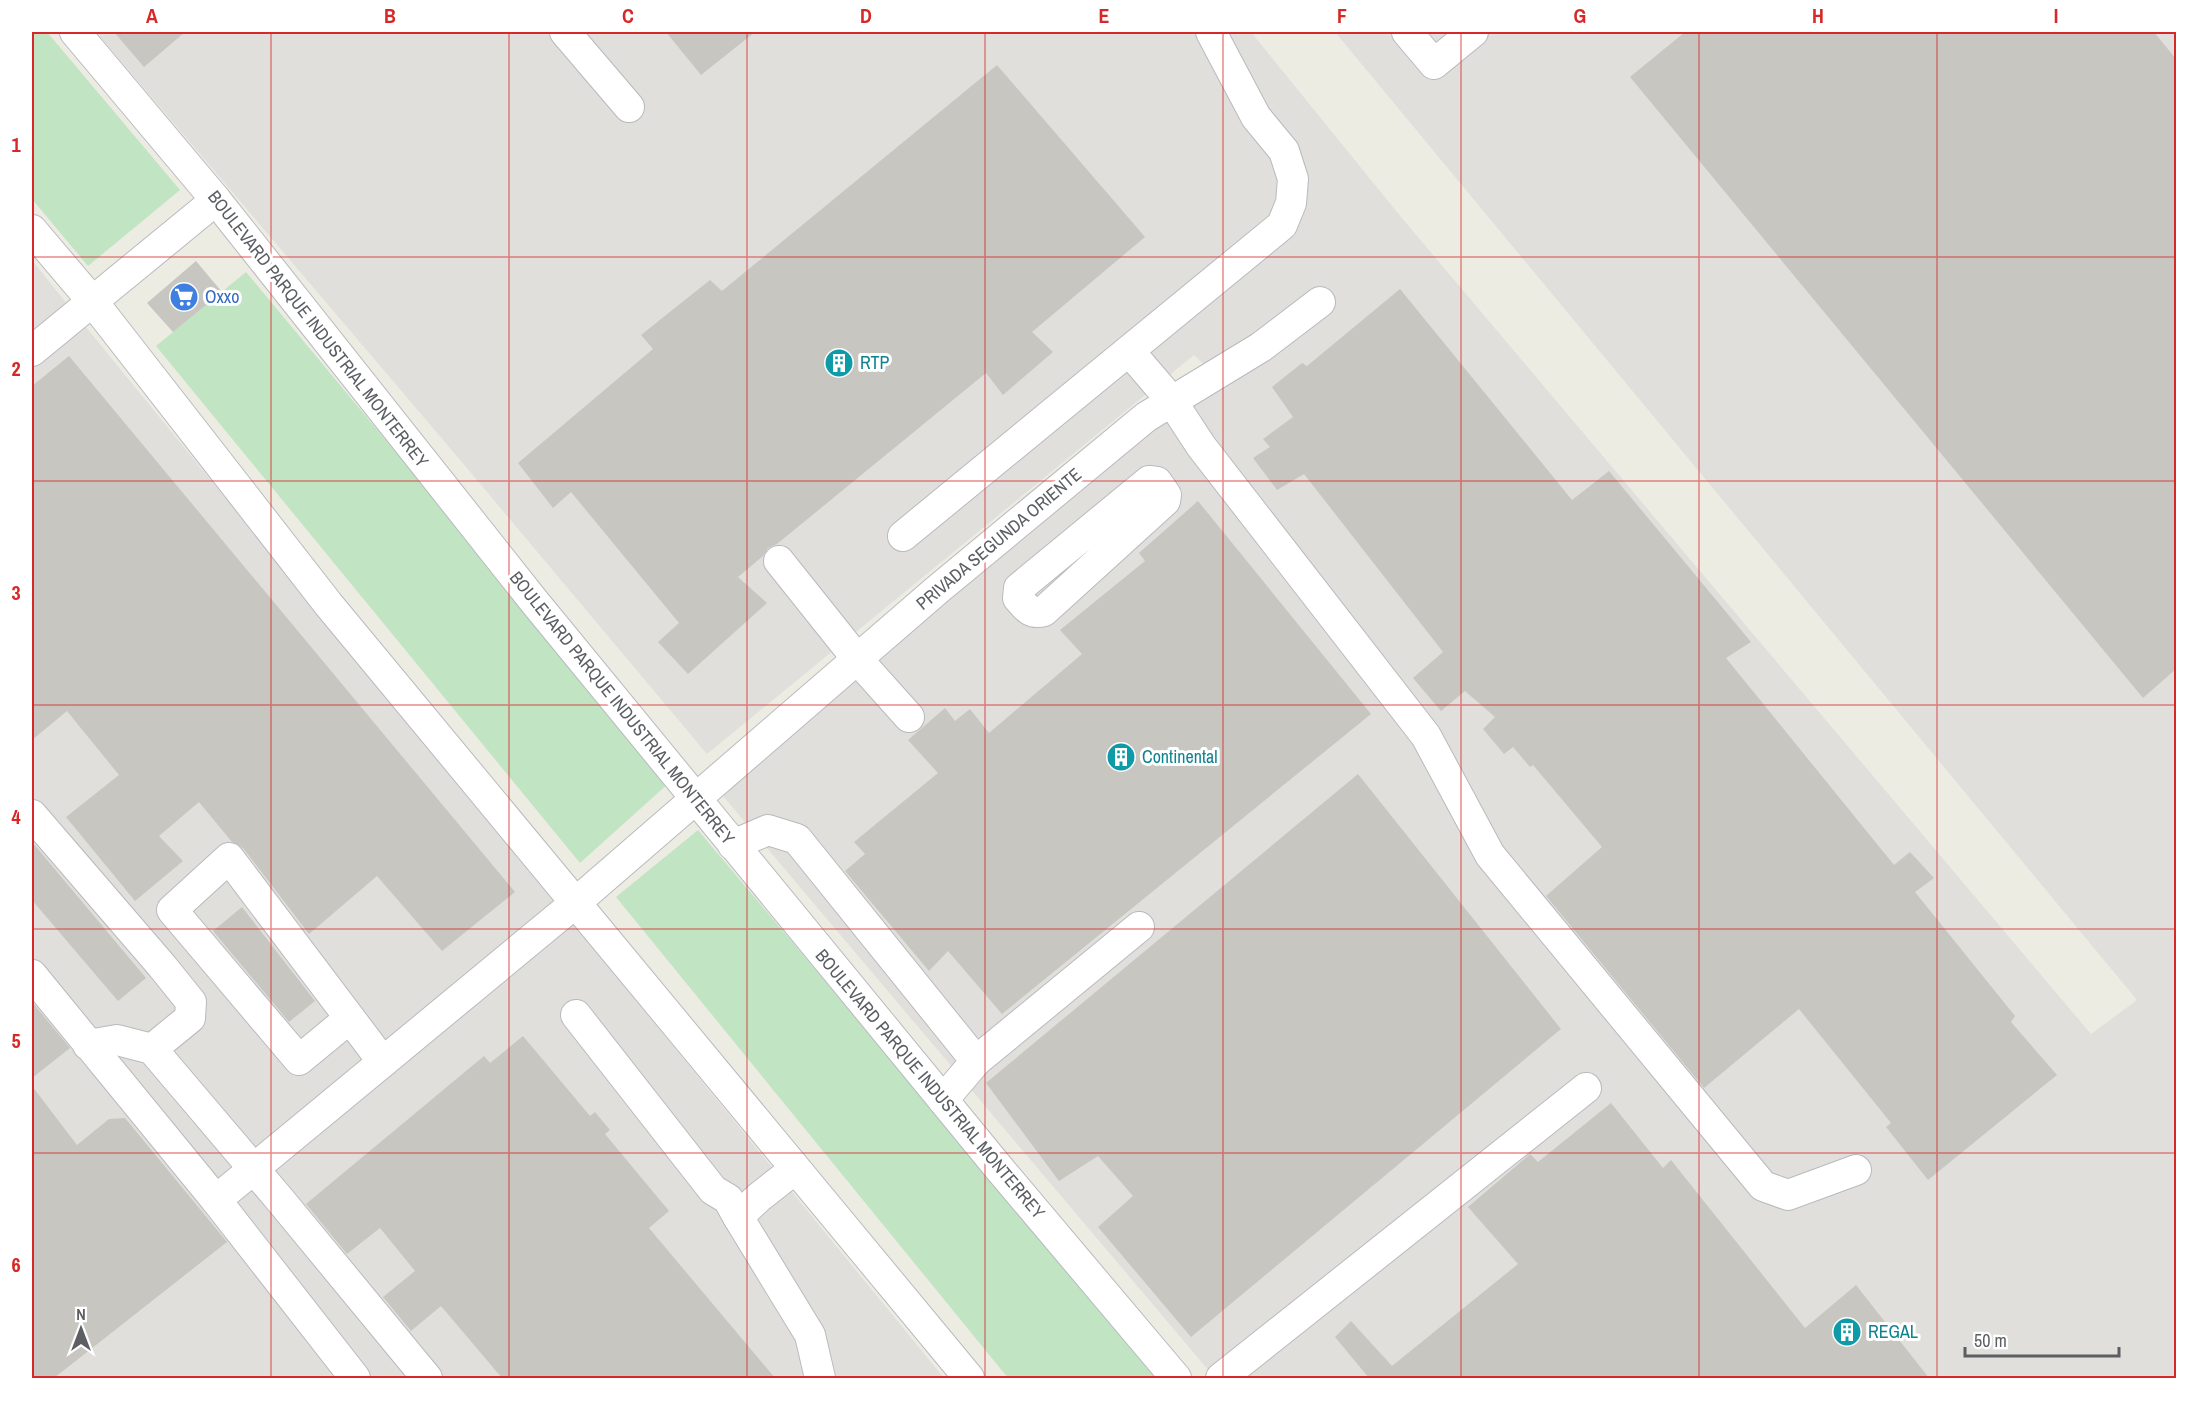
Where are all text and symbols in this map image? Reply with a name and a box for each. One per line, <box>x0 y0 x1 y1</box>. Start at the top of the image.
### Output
text: A <box>146 2 158 29</box>
text: B <box>384 2 396 29</box>
text: C <box>622 2 634 29</box>
text: D <box>860 2 872 29</box>
text: E <box>1099 2 1110 29</box>
text: F <box>1337 2 1347 29</box>
text: G <box>1574 2 1586 29</box>
text: H <box>1812 2 1824 29</box>
text: I <box>2054 2 2058 29</box>
text: 1 <box>11 131 21 158</box>
street label: BOULEVARD PARQUE INDUSTRIAL MONTERREY <box>202 185 435 472</box>
supermarket icon: Oxxo <box>168 281 200 313</box>
place label: Oxxo <box>205 284 239 309</box>
building icon: RTP <box>823 347 855 379</box>
place label: RTP <box>860 350 889 375</box>
text: 2 <box>11 355 21 382</box>
street label: PRIVADA SEGUNDA ORIENTE <box>911 462 1087 615</box>
street label: BOULEVARD PARQUE INDUSTRIAL MONTERREY <box>504 566 741 850</box>
text: 3 <box>11 579 21 606</box>
building icon: Continental <box>1105 741 1137 773</box>
place label: Continental <box>1142 744 1218 769</box>
text: 4 <box>11 803 21 830</box>
street label: BOULEVARD PARQUE INDUSTRIAL MONTERREY <box>810 943 1051 1224</box>
text: 5 <box>11 1027 21 1054</box>
text: 6 <box>11 1251 21 1278</box>
north arrow <box>51 1299 111 1359</box>
text: N <box>76 1303 86 1325</box>
building icon: REGAL <box>1831 1316 1863 1348</box>
place label: REGAL <box>1868 1319 1918 1344</box>
scale bar <box>1965 1320 2120 1358</box>
text: 50 m <box>1974 1328 2007 1353</box>

